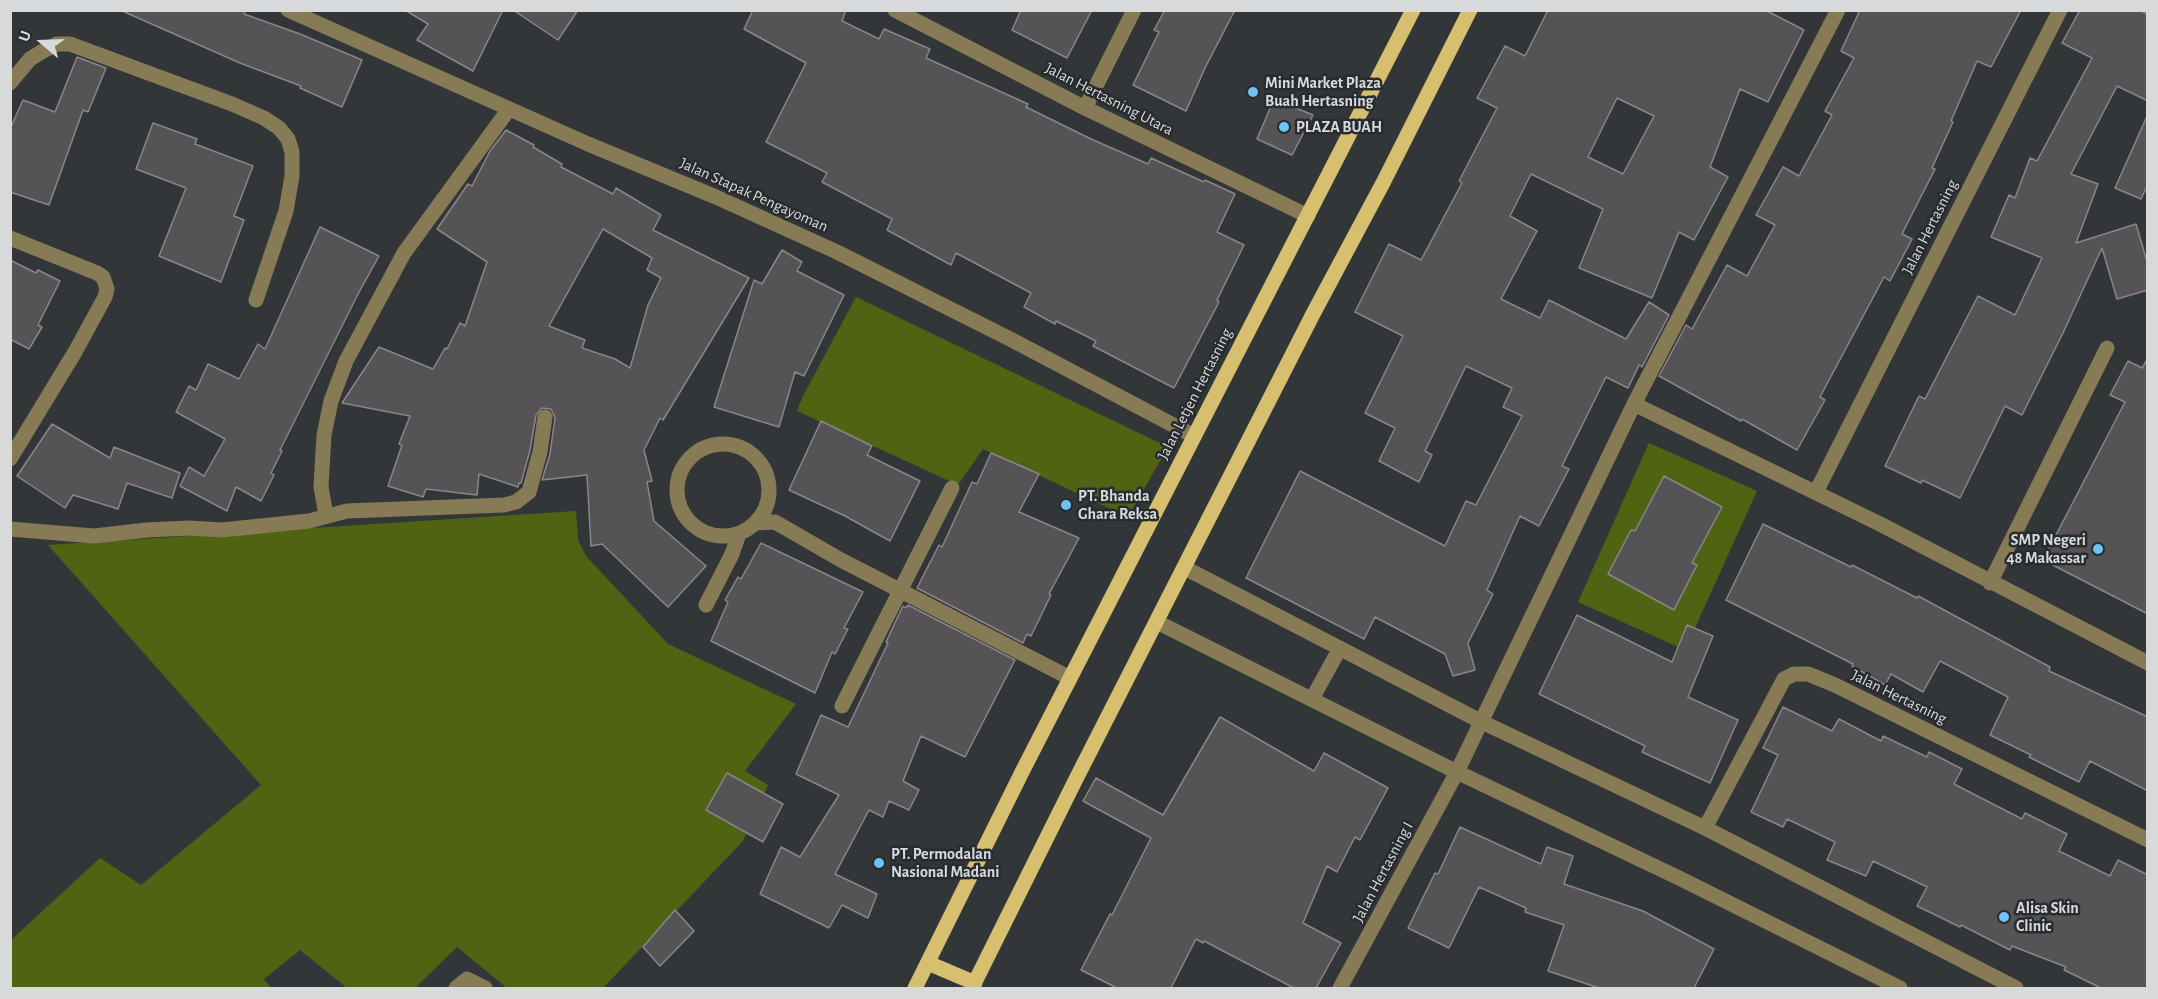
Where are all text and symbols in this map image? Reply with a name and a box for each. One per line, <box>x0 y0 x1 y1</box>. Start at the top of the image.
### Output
north arrow <box>12 12 72 72</box>
text: U <box>16 29 34 44</box>
street label: Jalan Hertasning Utara <box>1042 58 1176 140</box>
place label: Mini Market Plaza Buah Hertasning <box>1265 73 1381 111</box>
marker: Mini Market Plaza Buah Hertasning <box>1246 85 1260 99</box>
place label: PLAZA BUAH <box>1296 117 1382 137</box>
marker: PLAZA BUAH <box>1277 120 1291 134</box>
street label: Jalan Stapak Pengayoman <box>677 154 831 236</box>
street label: Jalan Hertasning <box>1898 176 1962 278</box>
street label: Jalan Letjen Hertasning <box>1153 325 1237 463</box>
place label: PT. Bhanda Ghara Reksa <box>1078 486 1157 524</box>
marker: PT. Bhanda Ghara Reksa <box>1059 498 1073 512</box>
place label: SMP Negeri 48 Makassar <box>2007 530 2086 568</box>
marker: SMP Negeri 48 Makassar <box>2091 542 2105 556</box>
street label: Jalan Hertasning <box>1848 666 1950 728</box>
street label: Jalan Hertasning I <box>1349 819 1417 925</box>
place label: PT. Permodalan Nasional Madani <box>891 844 999 882</box>
marker: PT. Permodalan Nasional Madani <box>872 856 886 870</box>
place label: Alisa Skin Clinic <box>2016 898 2079 936</box>
marker: Alisa Skin Clinic <box>1997 910 2011 924</box>

